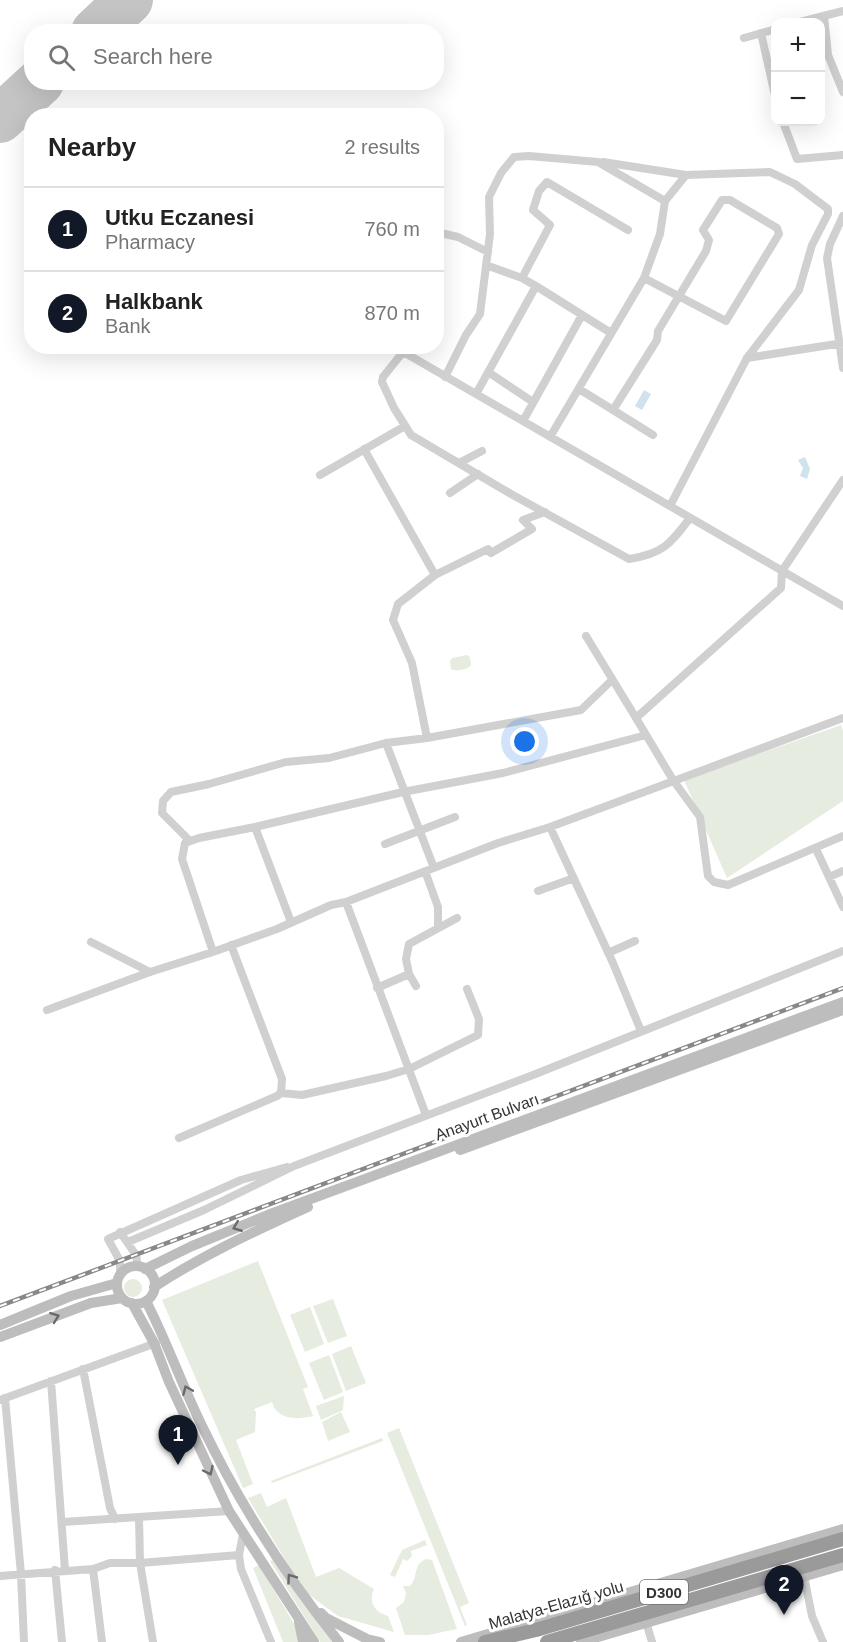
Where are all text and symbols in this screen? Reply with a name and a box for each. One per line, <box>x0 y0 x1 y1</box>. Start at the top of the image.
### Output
map controls <box>771 18 825 126</box>
button: + <box>771 18 825 72</box>
search box <box>24 24 444 90</box>
icon: search <box>45 41 78 74</box>
text: Search here <box>93 44 213 69</box>
button: − <box>771 72 825 126</box>
text: Nearby <box>48 132 136 162</box>
text: 2 results <box>344 136 420 158</box>
text: Utku Eczanesi <box>105 205 254 230</box>
text: 1 <box>62 218 73 240</box>
text: 760 m <box>364 218 420 240</box>
text: Pharmacy <box>105 231 195 253</box>
text: Halkbank <box>105 289 203 314</box>
text: 2 <box>62 302 73 324</box>
text: 870 m <box>364 302 420 324</box>
text: Bank <box>105 315 151 337</box>
your location <box>510 727 539 756</box>
street label: Anayurt Bulvarı <box>433 1090 541 1144</box>
one-way arrow <box>232 1220 243 1232</box>
one-way arrow <box>49 1311 60 1324</box>
one-way arrow <box>182 1385 194 1396</box>
pin: 1 <box>158 1416 198 1465</box>
one-way arrow <box>202 1464 214 1475</box>
pin: 2 <box>764 1566 804 1615</box>
one-way arrow <box>287 1574 298 1585</box>
street label: Malatya-Elazığ yolu <box>487 1578 625 1632</box>
road number: D300 <box>640 1580 688 1604</box>

